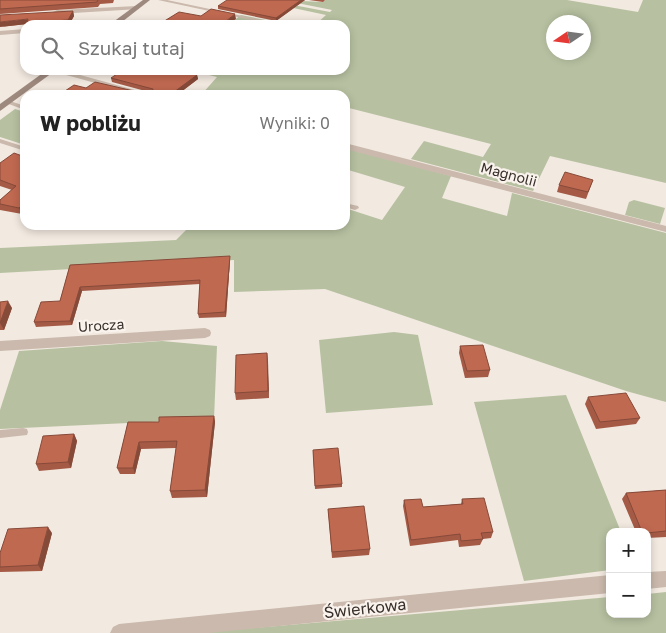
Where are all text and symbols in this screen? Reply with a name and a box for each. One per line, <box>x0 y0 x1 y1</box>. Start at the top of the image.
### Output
north arrow <box>546 15 591 60</box>
search box <box>20 20 350 75</box>
icon: search <box>38 34 66 62</box>
text: Szukaj tutaj <box>78 36 185 59</box>
text: W pobliżu <box>40 110 141 136</box>
text: Wyniki: 0 <box>260 113 330 133</box>
street label: Magnolii <box>479 158 539 190</box>
street label: Urocza <box>77 315 125 335</box>
map controls <box>606 528 651 618</box>
button: + <box>606 528 651 573</box>
button: − <box>606 573 651 618</box>
street label: Świerkowa <box>323 594 407 622</box>

